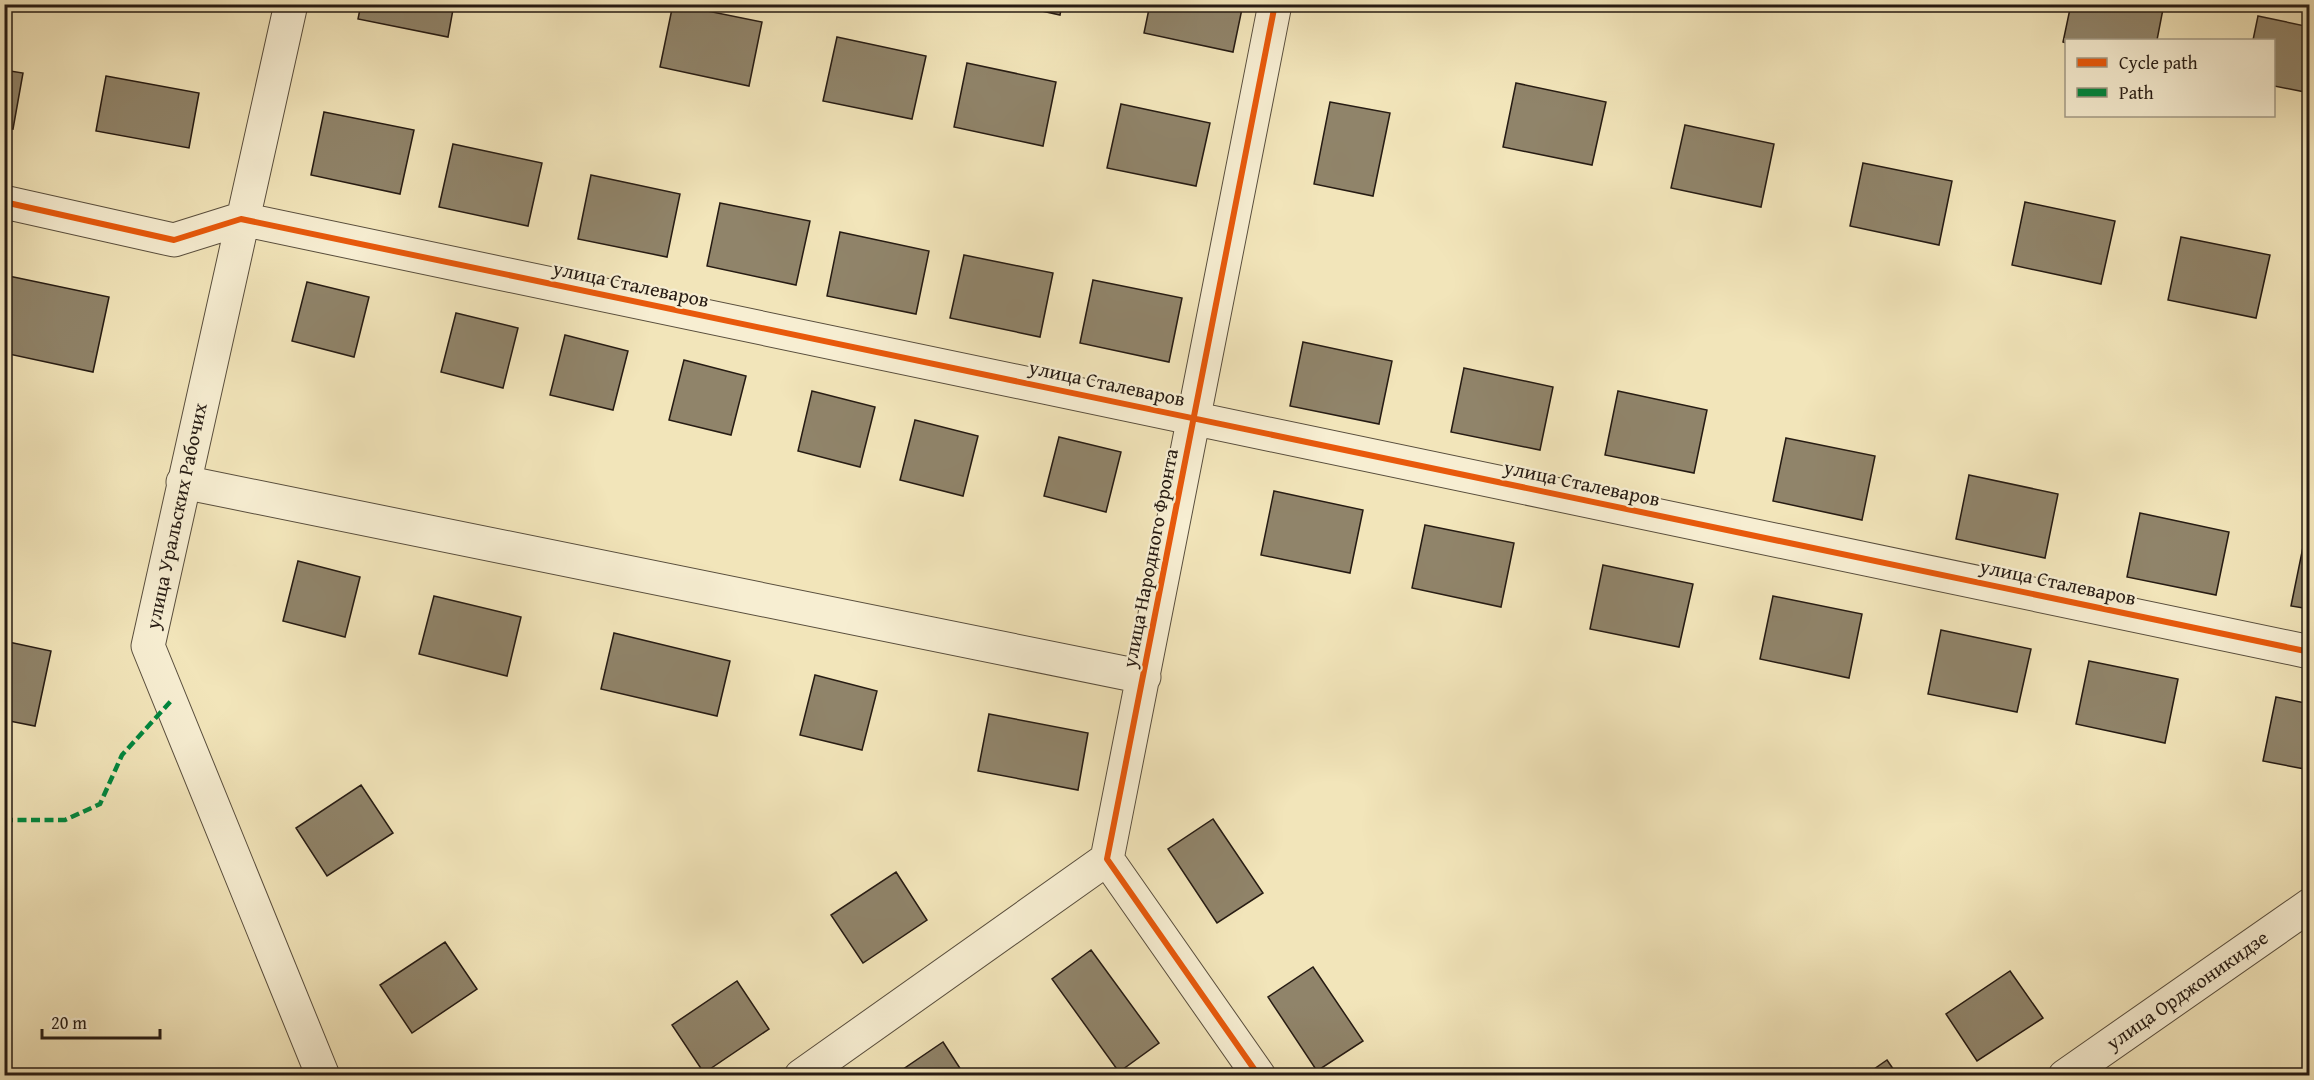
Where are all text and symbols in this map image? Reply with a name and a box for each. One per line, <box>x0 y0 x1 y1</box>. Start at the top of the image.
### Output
legend <box>2065 39 2275 117</box>
text: Cycle path <box>2119 49 2198 76</box>
text: Path <box>2119 79 2154 106</box>
street label: улица Сталеваров <box>549 253 712 314</box>
street label: улица Сталеваров <box>1025 352 1188 413</box>
street label: улица Уральских Рабочих <box>137 399 214 633</box>
street label: улица Народного Фронта <box>1114 445 1185 671</box>
street label: улица Сталеваров <box>1500 452 1663 513</box>
street label: улица Сталеваров <box>1976 551 2139 612</box>
street label: улица Орджоникидзе <box>2099 923 2274 1057</box>
scale bar <box>42 1002 160 1040</box>
text: 20 m <box>51 1009 87 1036</box>

